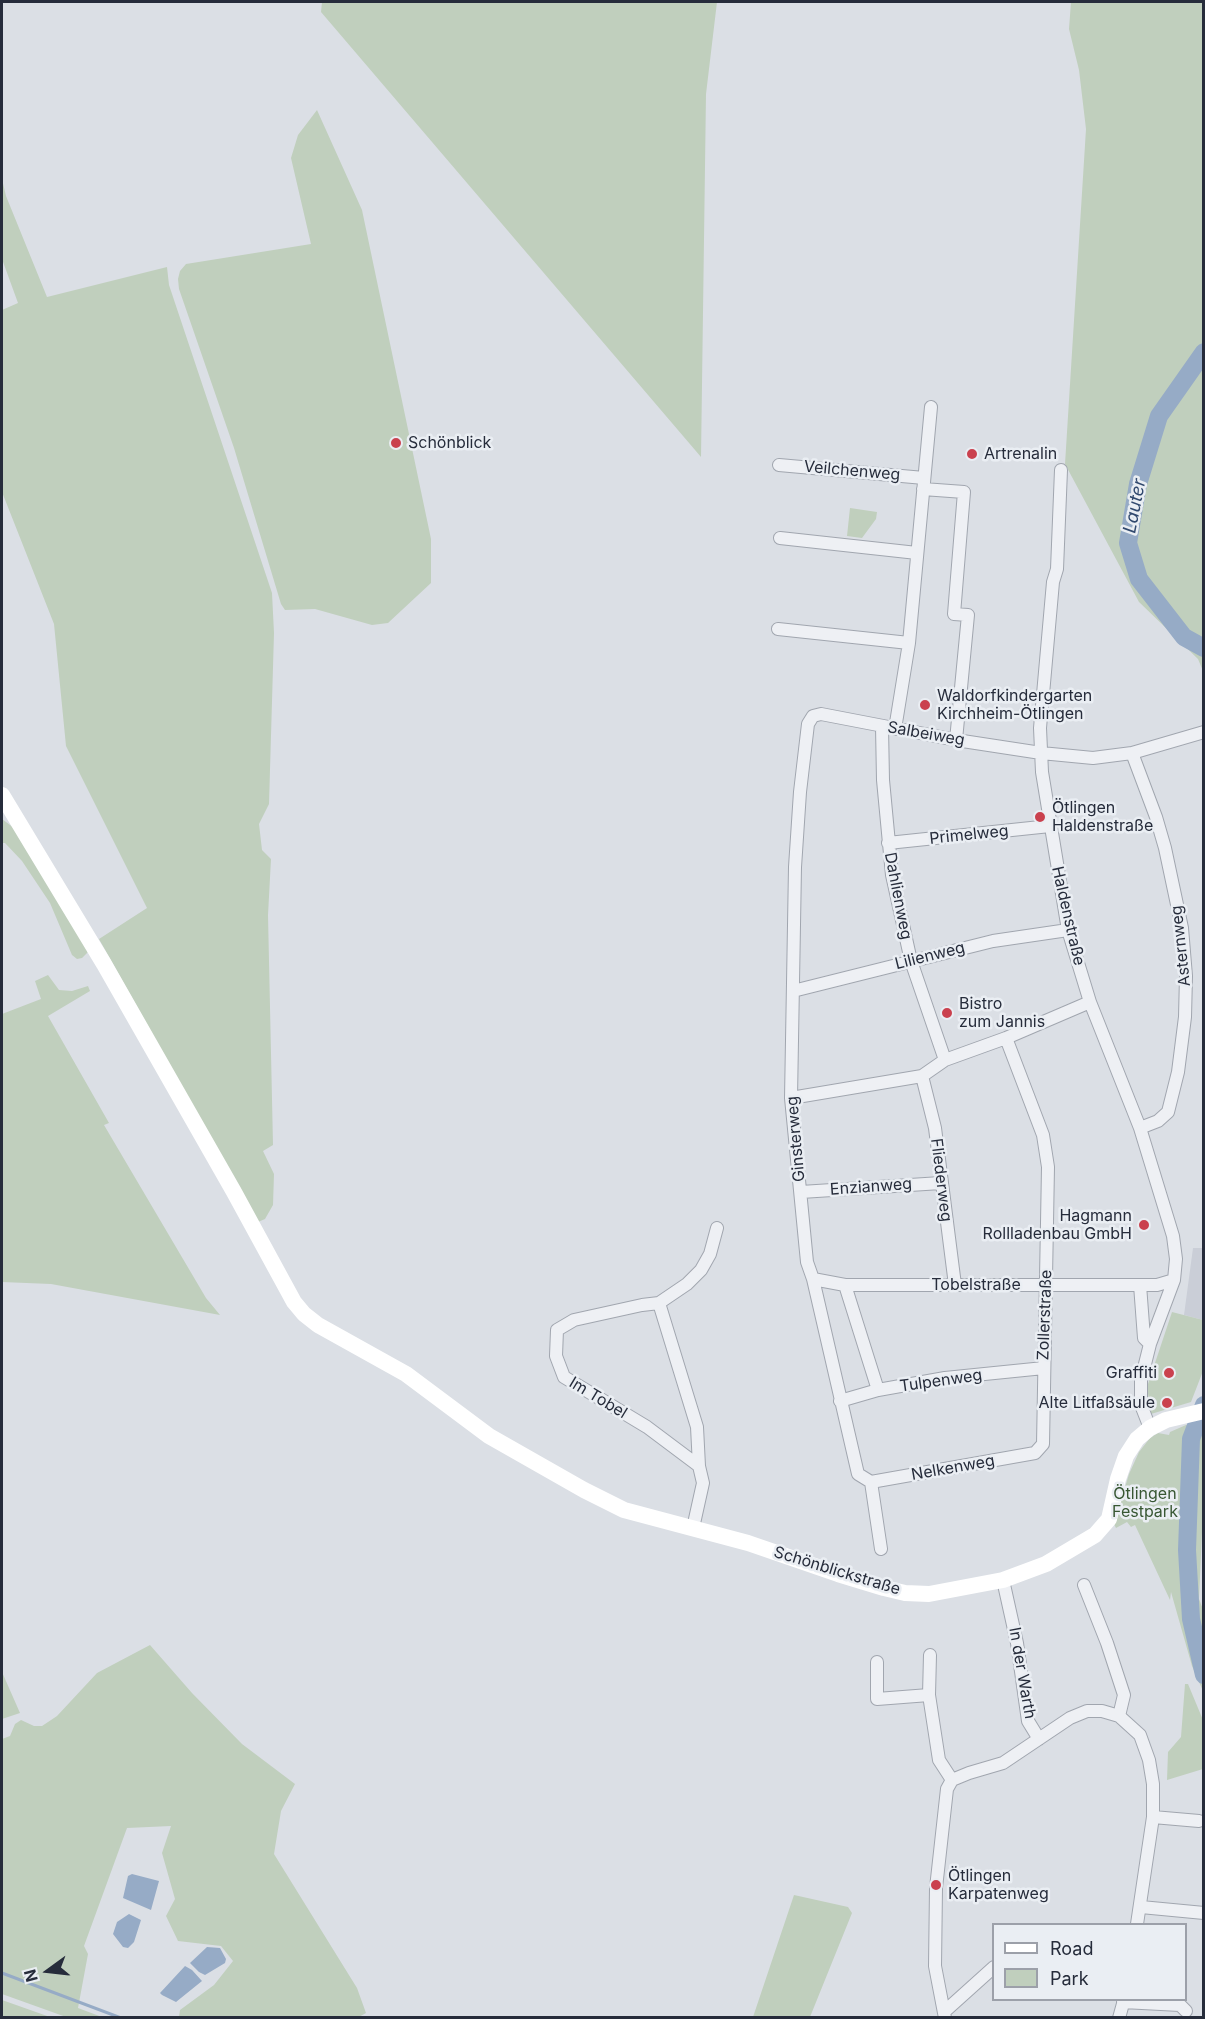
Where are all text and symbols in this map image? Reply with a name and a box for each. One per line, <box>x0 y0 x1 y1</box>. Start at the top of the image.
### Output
place label: Schönblick <box>408 433 491 453</box>
marker: Schönblick <box>389 436 403 450</box>
place label: Artrenalin <box>984 444 1057 464</box>
marker: Artrenalin <box>965 447 979 461</box>
street label: Veilchenweg <box>803 457 901 485</box>
water label: Lauter <box>1119 477 1151 535</box>
place label: Waldorfkindergarten Kirchheim-Ötlingen <box>937 686 1092 724</box>
marker: Waldorfkindergarten Kirchheim-Ötlingen <box>918 698 932 712</box>
street label: Salbeiweg <box>886 718 966 750</box>
place label: Ötlingen Haldenstraße <box>1052 798 1153 836</box>
marker: Ötlingen Haldenstraße <box>1033 810 1047 824</box>
street label: Primelweg <box>928 821 1010 849</box>
street label: Dahlienweg <box>880 851 916 941</box>
street label: Haldenstraße <box>1047 865 1089 967</box>
street label: Asternweg <box>1167 904 1195 988</box>
street label: Lilienweg <box>893 938 967 974</box>
place label: Bistro zum Jannis <box>959 994 1045 1032</box>
marker: Bistro zum Jannis <box>940 1006 954 1020</box>
street label: Ginsterweg <box>783 1095 809 1183</box>
street label: Fliederweg <box>926 1137 956 1223</box>
street label: Enzianweg <box>829 1175 913 1199</box>
place label: Hagmann Rollladenbau GmbH <box>983 1206 1132 1244</box>
marker: Hagmann Rollladenbau GmbH <box>1137 1218 1151 1232</box>
street label: Zollerstraße <box>1034 1269 1056 1361</box>
street label: Tobelstraße <box>931 1275 1021 1295</box>
place label: Graffiti <box>1106 1363 1157 1383</box>
street label: Tulpenweg <box>899 1366 983 1396</box>
marker: Graffiti <box>1162 1366 1176 1380</box>
street label: Im Tobel <box>565 1373 631 1423</box>
place label: Alte Litfaßsäule <box>1039 1393 1155 1413</box>
marker: Alte Litfaßsäule <box>1160 1396 1174 1410</box>
street label: Nelkenweg <box>910 1451 996 1485</box>
park label: Ötlingen Festpark <box>1112 1484 1178 1522</box>
street label: Schönblickstraße <box>771 1543 903 1599</box>
street label: In der Warth <box>1004 1626 1040 1720</box>
place label: Ötlingen Karpatenweg <box>948 1866 1049 1904</box>
marker: Ötlingen Karpatenweg <box>929 1878 943 1892</box>
legend <box>992 1923 1187 2001</box>
text: Road <box>1050 1938 1093 1959</box>
north arrow <box>18 1941 78 2001</box>
text: N <box>19 1967 42 1984</box>
text: Park <box>1050 1968 1089 1989</box>

